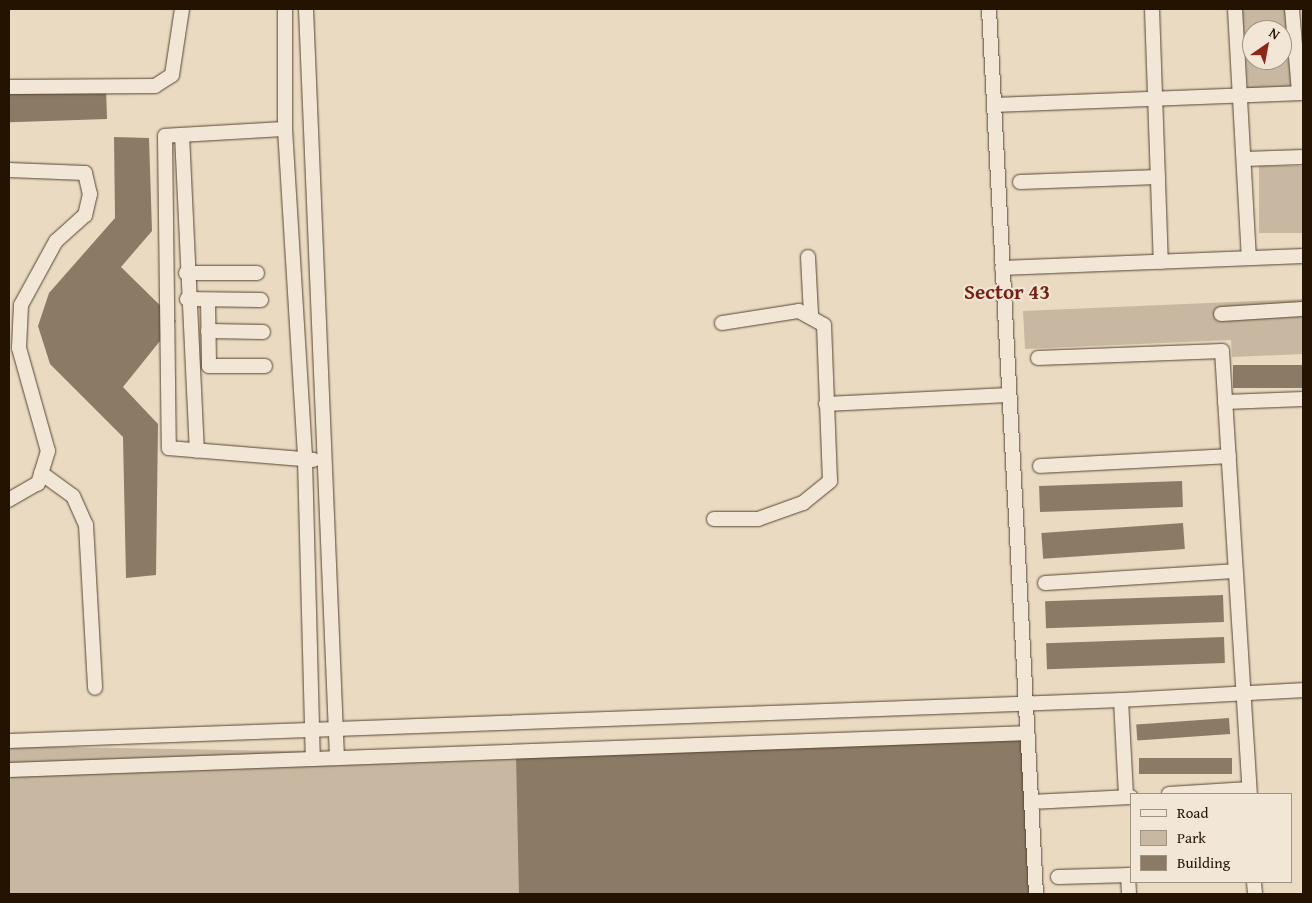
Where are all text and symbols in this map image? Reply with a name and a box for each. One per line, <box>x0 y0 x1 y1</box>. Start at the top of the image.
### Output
north arrow <box>1242 20 1292 70</box>
text: N <box>1265 22 1284 44</box>
district label: Sector 43 <box>964 279 1050 305</box>
legend <box>1130 793 1292 883</box>
text: Road <box>1177 802 1208 823</box>
text: Park <box>1177 827 1206 848</box>
text: Building <box>1177 852 1230 873</box>

